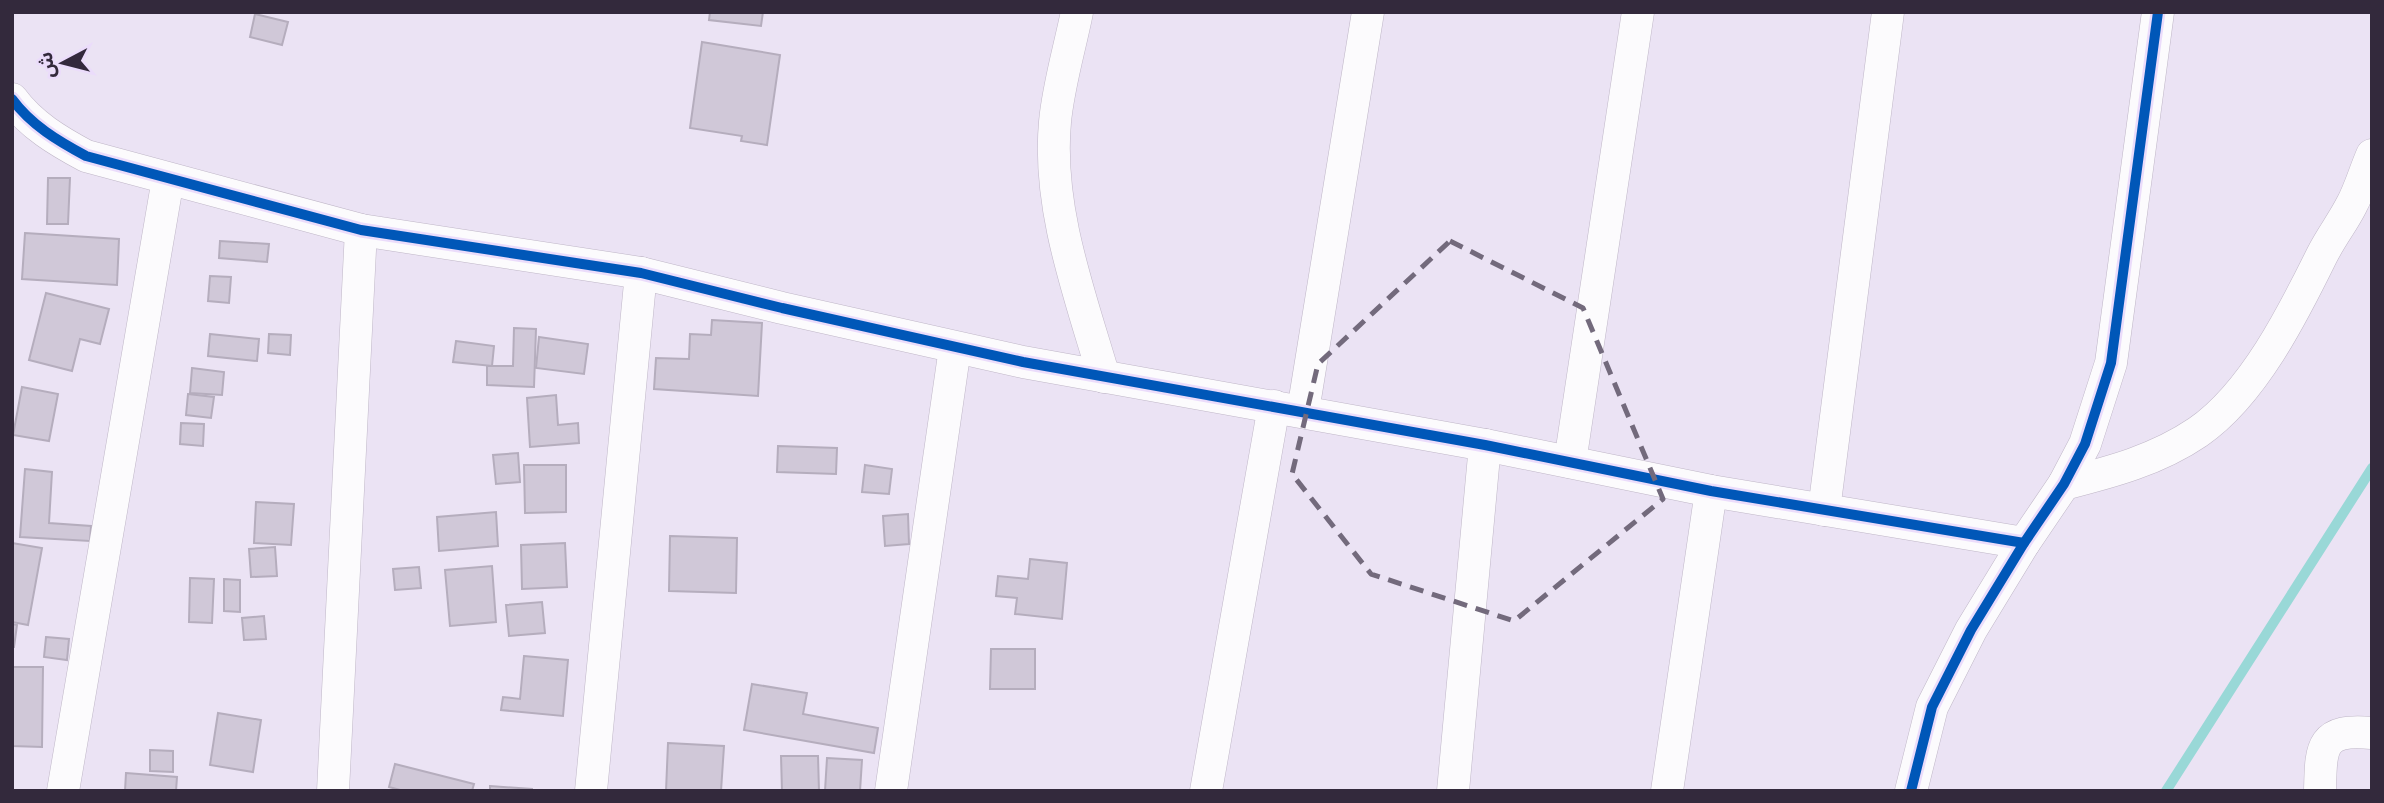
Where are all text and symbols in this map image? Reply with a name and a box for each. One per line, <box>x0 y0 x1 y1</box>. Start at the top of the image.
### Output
north arrow <box>28 28 98 98</box>
text: ش <box>33 50 63 79</box>

